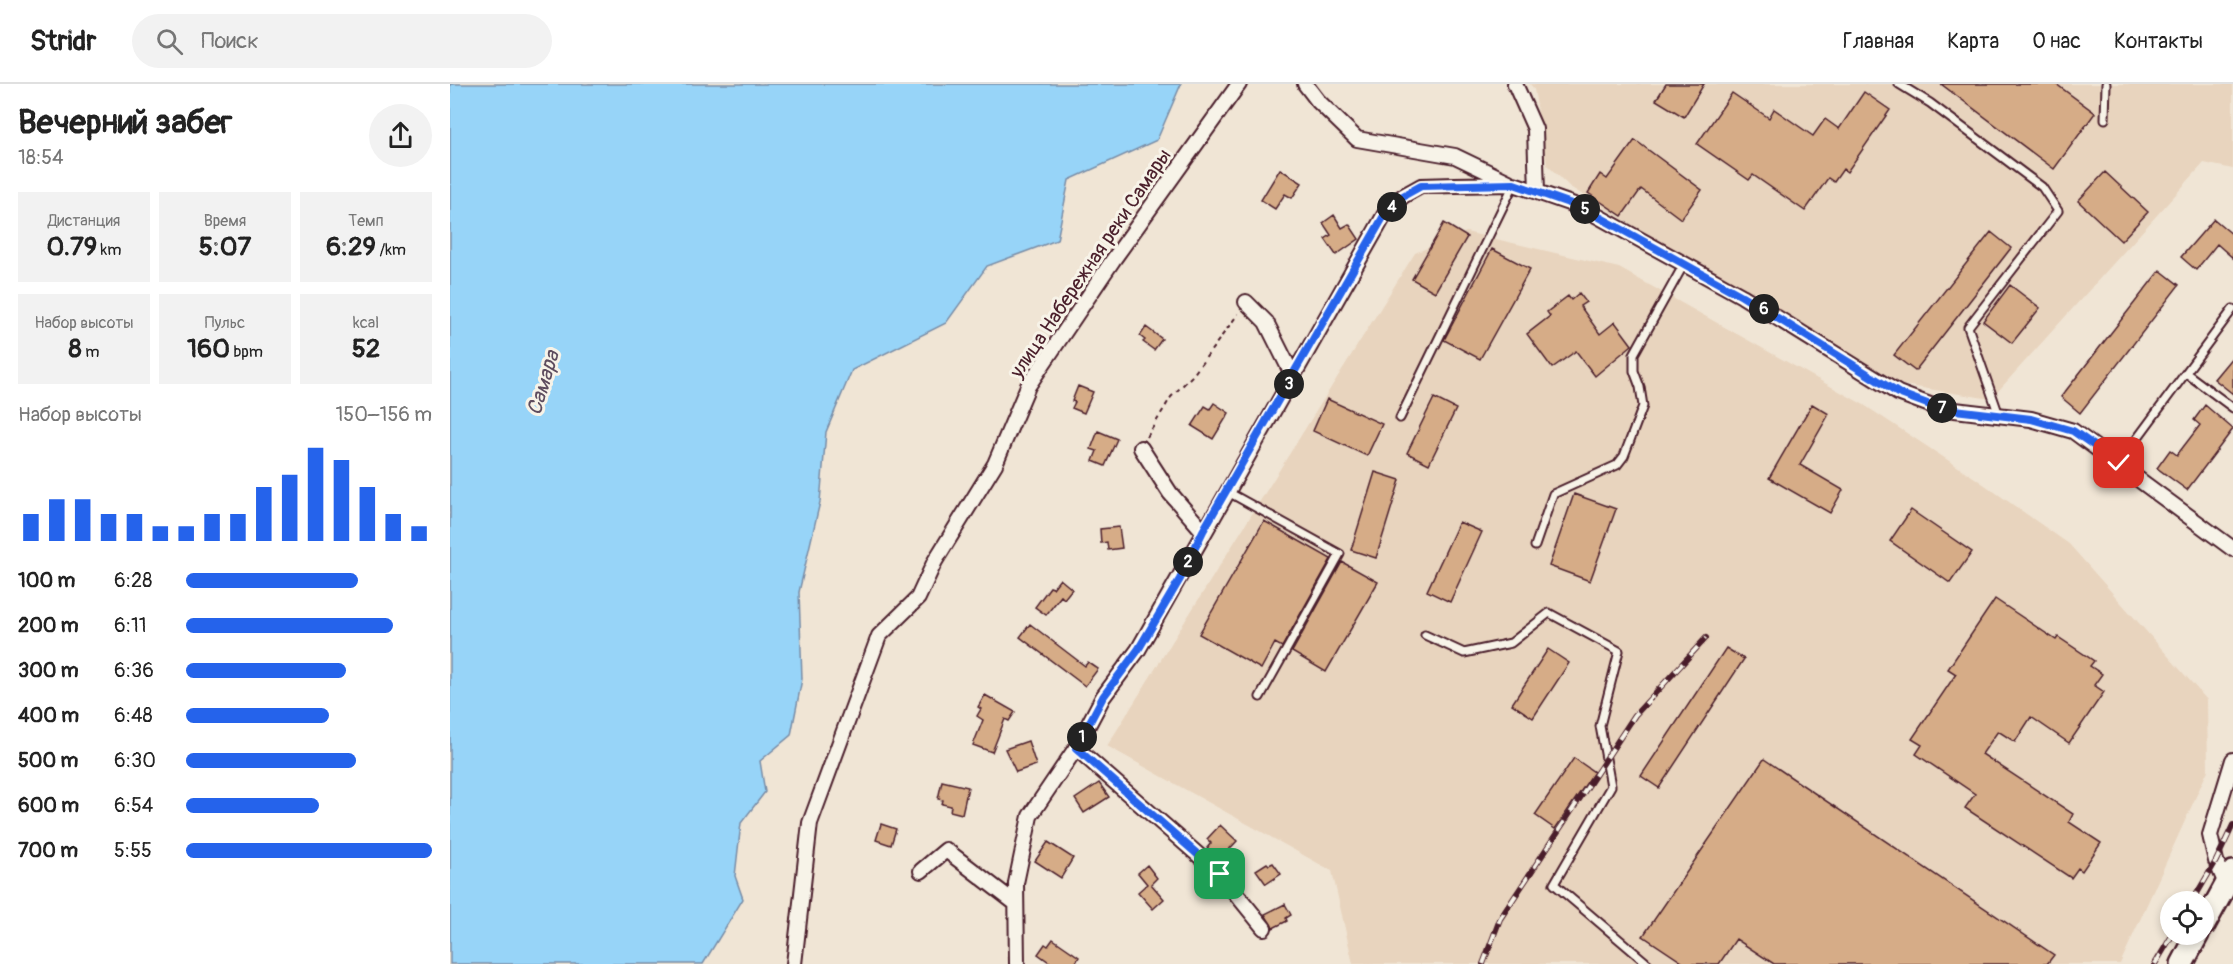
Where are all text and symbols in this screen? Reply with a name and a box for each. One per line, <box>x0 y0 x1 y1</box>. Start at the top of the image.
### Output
search box <box>132 14 552 68</box>
text: Stridr <box>30 24 96 59</box>
icon: search <box>153 25 186 58</box>
text: Поиск <box>201 27 259 55</box>
text: Главная <box>1843 28 1914 55</box>
text: Карта <box>1947 28 1999 55</box>
text: О нас <box>2032 28 2081 55</box>
text: Контакты <box>2114 28 2203 55</box>
text: Вечерний забег <box>18 102 232 143</box>
button: share <box>369 104 432 167</box>
street label: улица Набережная реки Самары <box>1004 144 1177 384</box>
text: 18:54 <box>18 145 64 170</box>
pin: 4 <box>1377 192 1407 222</box>
pin: 5 <box>1570 194 1600 224</box>
text: 4 <box>1387 197 1397 217</box>
text: 5 <box>1581 199 1589 219</box>
text: Дистанция <box>48 211 120 231</box>
text: Время <box>204 211 246 231</box>
text: Темп <box>348 211 384 231</box>
text: 0.79 <box>47 231 97 263</box>
text: 5:07 <box>199 231 251 263</box>
text: 6:29 <box>326 231 376 263</box>
text: km <box>97 240 121 260</box>
text: /km <box>376 240 406 260</box>
pin: 6 <box>1749 294 1779 324</box>
text: 6 <box>1759 299 1769 319</box>
text: Набор высоты <box>34 313 134 333</box>
text: Пульс <box>205 313 245 333</box>
text: kcal <box>353 313 379 333</box>
text: 8 <box>69 333 82 365</box>
text: 160 <box>187 333 230 365</box>
text: 52 <box>352 333 380 365</box>
text: m <box>82 342 99 362</box>
text: bpm <box>230 342 263 362</box>
water label: Самара <box>521 346 566 419</box>
pin: 3 <box>1274 369 1304 399</box>
text: 3 <box>1285 374 1293 394</box>
pin: 7 <box>1927 393 1957 423</box>
text: 7 <box>1938 398 1946 418</box>
text: Набор высоты <box>18 402 142 427</box>
text: 150–156 m <box>336 402 432 427</box>
pin <box>2093 437 2144 488</box>
icon: check <box>2102 446 2135 479</box>
pin: 2 <box>1173 547 1203 577</box>
text: 2 <box>1184 552 1192 572</box>
text: 100 m <box>18 568 75 593</box>
text: 6:28 <box>114 568 152 593</box>
text: 200 m <box>18 613 79 638</box>
text: 6:11 <box>114 613 147 638</box>
text: 300 m <box>18 658 79 683</box>
text: 6:36 <box>114 658 154 683</box>
text: 400 m <box>18 703 79 728</box>
text: 6:48 <box>114 703 153 728</box>
pin: 1 <box>1067 722 1097 752</box>
text: 1 <box>1079 727 1085 747</box>
text: 500 m <box>18 748 78 773</box>
text: 6:30 <box>114 748 156 773</box>
text: 600 m <box>18 793 79 818</box>
text: 6:54 <box>114 793 153 818</box>
text: 700 m <box>18 838 78 863</box>
text: 5:55 <box>114 838 152 863</box>
pin <box>1194 848 1245 899</box>
icon: arrive <box>1203 857 1236 890</box>
map controls <box>2160 891 2214 945</box>
button: locate <box>2160 891 2214 945</box>

